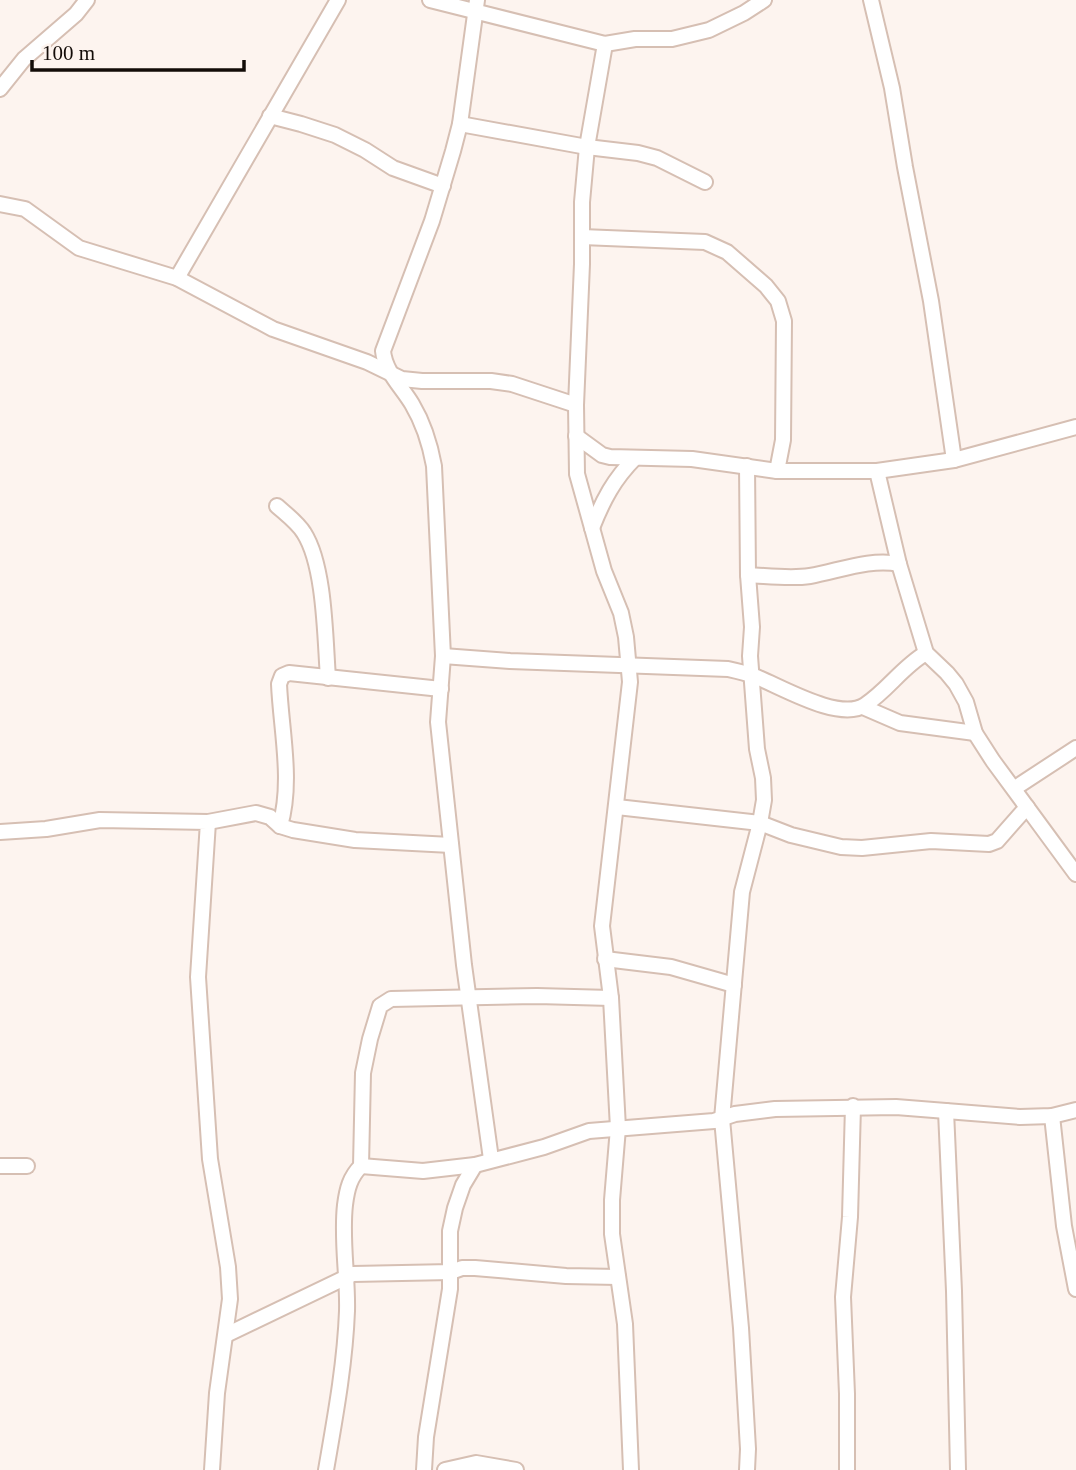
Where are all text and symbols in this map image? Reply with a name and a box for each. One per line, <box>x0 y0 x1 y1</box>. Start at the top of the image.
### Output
scale bar <box>32 28 243 72</box>
text: 100 m <box>42 41 95 65</box>

